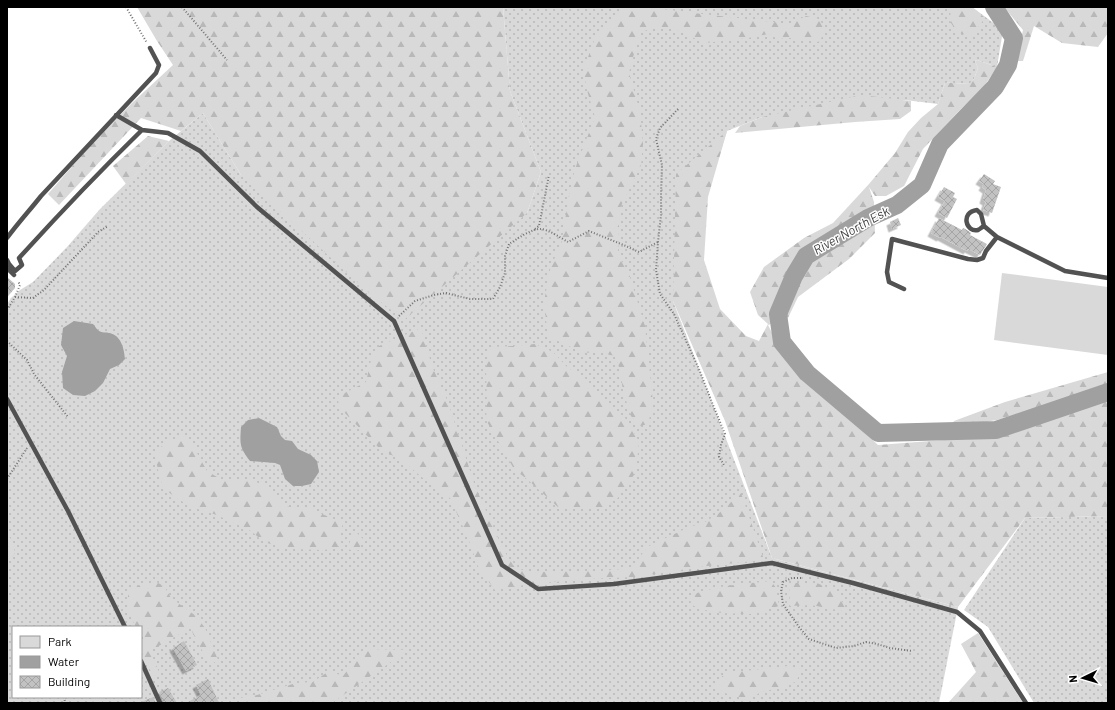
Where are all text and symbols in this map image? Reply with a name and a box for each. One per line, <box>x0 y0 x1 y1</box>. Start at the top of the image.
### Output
water label: River North Esk <box>810 202 892 258</box>
legend <box>12 626 142 698</box>
text: Park <box>48 634 72 648</box>
text: Water <box>48 654 80 668</box>
north arrow <box>1063 658 1103 698</box>
text: Building <box>48 674 90 688</box>
text: N <box>1066 675 1079 683</box>

